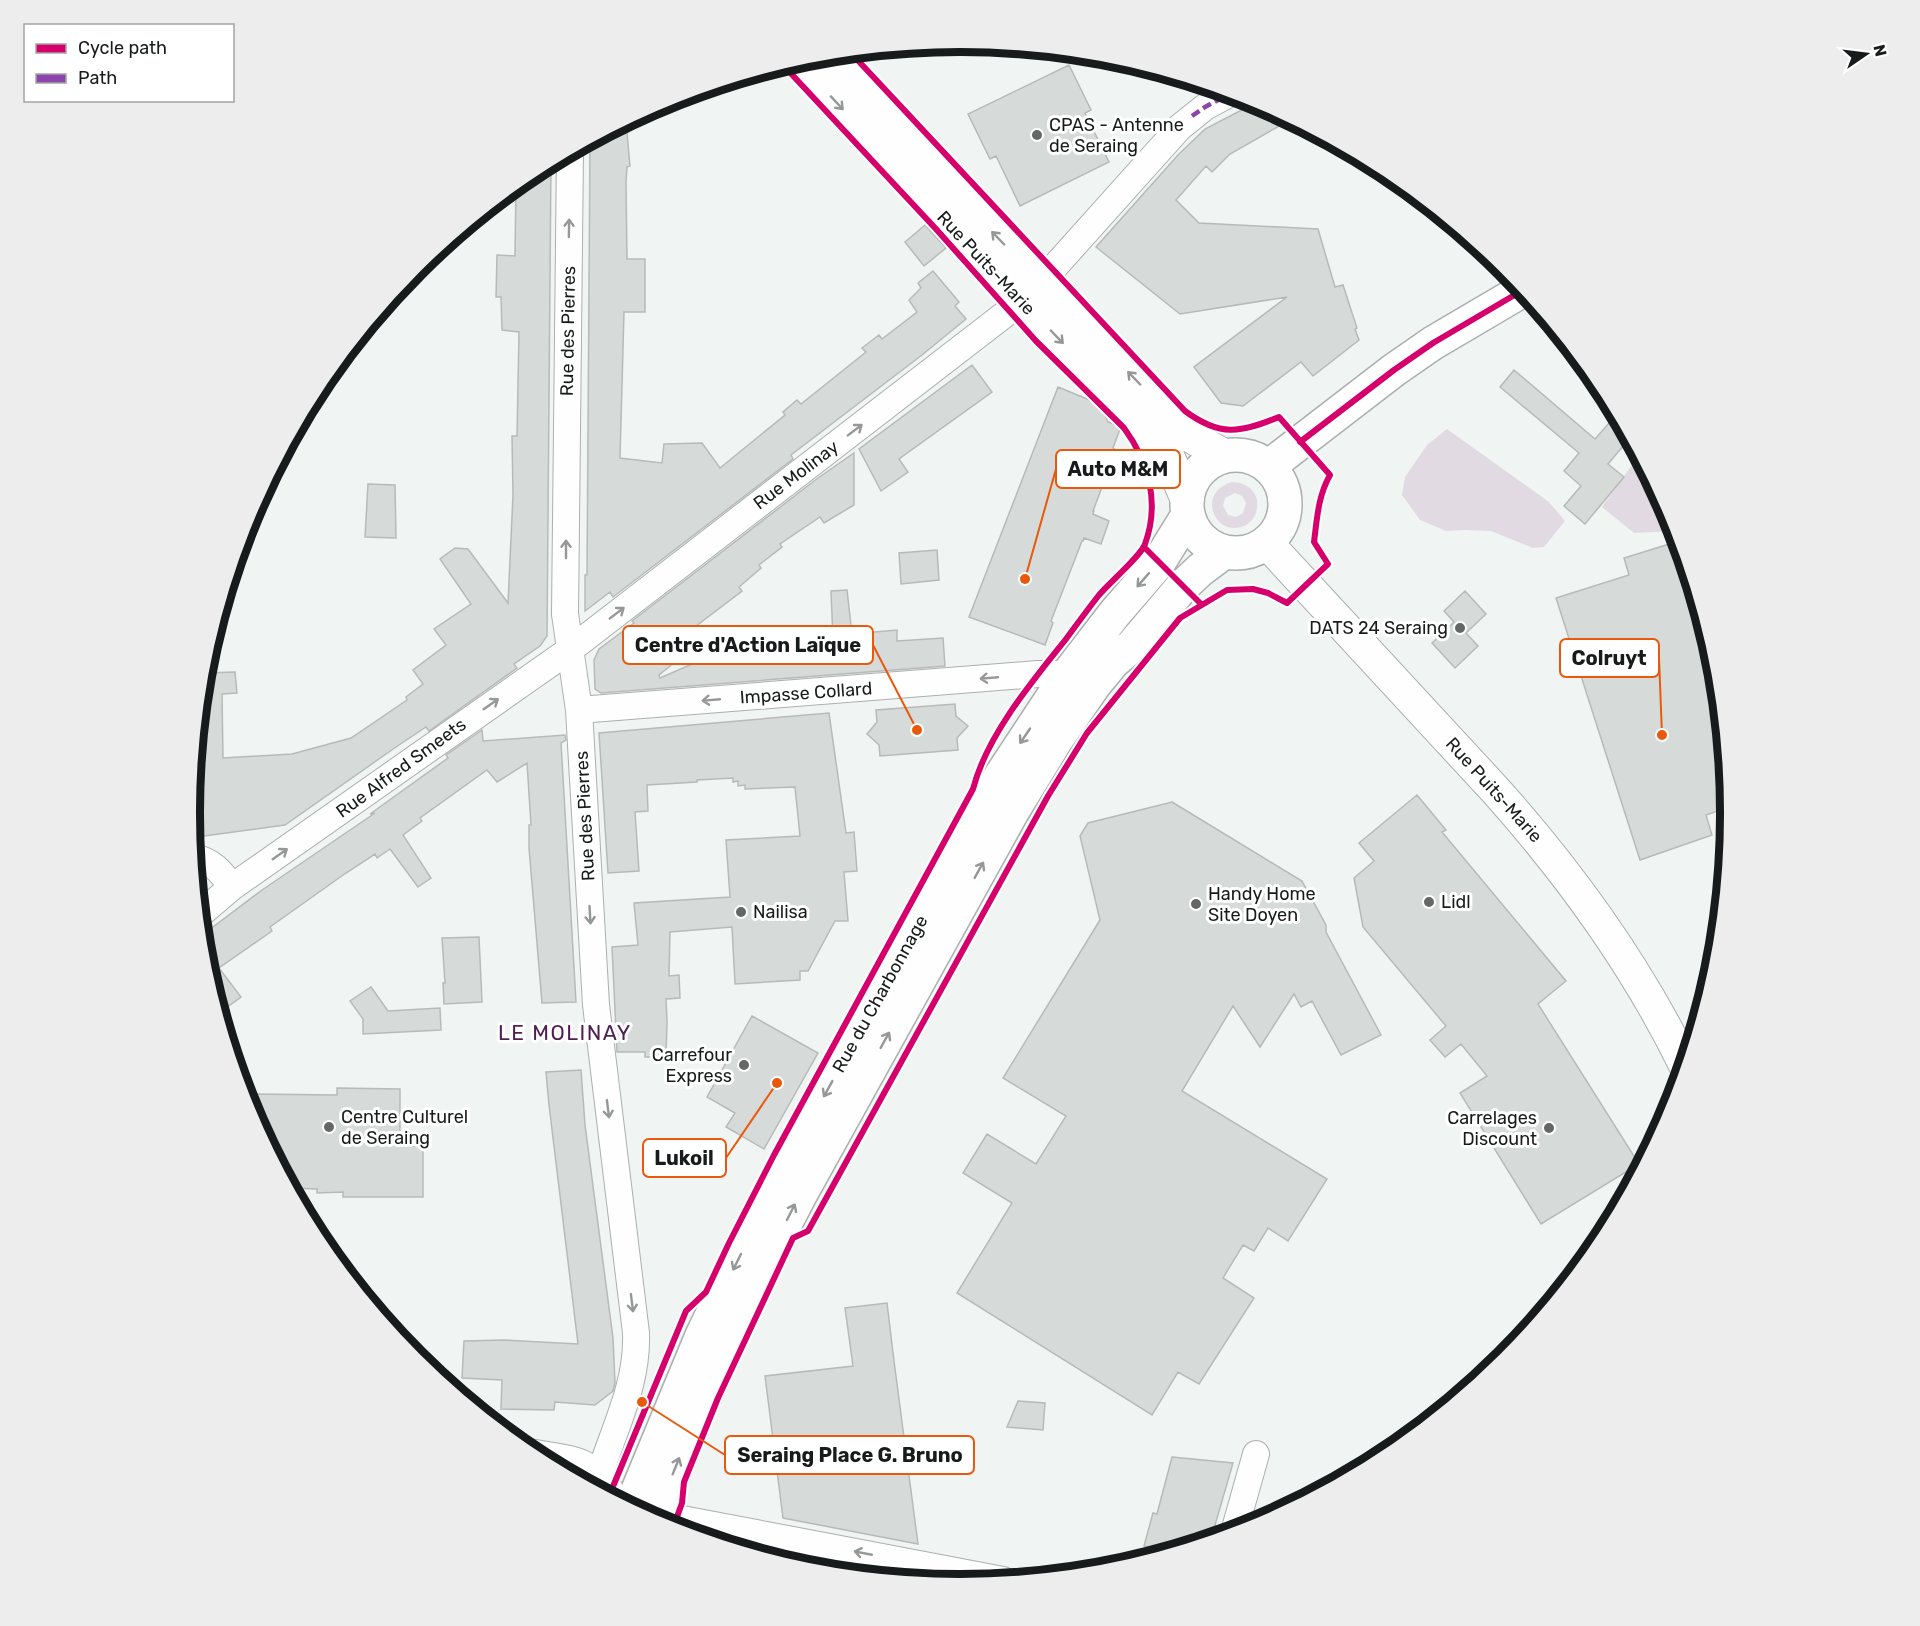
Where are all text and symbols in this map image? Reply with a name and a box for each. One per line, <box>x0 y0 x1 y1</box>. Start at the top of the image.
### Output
legend <box>24 24 234 102</box>
north arrow <box>1836 24 1896 84</box>
text: Cycle path <box>78 37 167 59</box>
text: N <box>1869 43 1891 58</box>
text: Path <box>78 67 117 89</box>
one-way arrow <box>830 96 844 111</box>
place label: CPAS - Antenne de Seraing <box>1049 114 1184 157</box>
marker: CPAS - Antenne de Seraing <box>1030 128 1044 142</box>
street label: Rue Puits-Marie <box>932 207 1040 319</box>
one-way arrow <box>563 218 575 238</box>
one-way arrow <box>991 230 1006 245</box>
street label: Rue des Pierres <box>556 266 580 396</box>
one-way arrow <box>1050 330 1064 345</box>
one-way arrow <box>1126 371 1141 386</box>
one-way arrow <box>847 424 863 437</box>
street label: Rue Molinay <box>749 436 843 514</box>
callout: Auto M&M <box>1056 450 1180 488</box>
text: Auto M&M <box>1068 457 1168 481</box>
one-way arrow <box>560 539 572 559</box>
one-way arrow <box>1136 572 1150 587</box>
one-way arrow <box>609 606 625 619</box>
place label: DATS 24 Seraing <box>1309 617 1448 639</box>
marker: DATS 24 Seraing <box>1453 621 1467 635</box>
callout: Centre d'Action Laïque <box>623 626 873 664</box>
text: Centre d'Action Laïque <box>635 633 861 657</box>
callout: Colruyt <box>1560 639 1659 677</box>
text: Colruyt <box>1571 646 1647 670</box>
one-way arrow <box>979 673 999 684</box>
street label: Impasse Collard <box>739 677 873 709</box>
one-way arrow <box>701 695 721 706</box>
one-way arrow <box>482 698 498 710</box>
street label: Rue Alfred Smeets <box>332 713 470 823</box>
one-way arrow <box>1019 727 1032 744</box>
street label: Rue Puits-Marie <box>1441 733 1547 847</box>
street label: Rue des Pierres <box>571 750 599 882</box>
one-way arrow <box>272 848 288 860</box>
one-way arrow <box>973 862 985 879</box>
place label: Handy Home Site Doyen <box>1208 883 1316 926</box>
place label: Lidl <box>1441 891 1471 913</box>
marker: Lidl <box>1422 895 1436 909</box>
marker: Handy Home Site Doyen <box>1189 897 1203 911</box>
place label: Nailisa <box>753 901 808 923</box>
one-way arrow <box>585 905 596 925</box>
marker: Nailisa <box>734 905 748 919</box>
street label: Rue du Charbonnage <box>828 912 932 1076</box>
district label: LE MOLINAY <box>498 1020 632 1045</box>
one-way arrow <box>880 1032 891 1050</box>
place label: Carrefour Express <box>652 1044 732 1087</box>
marker: Carrefour Express <box>737 1058 751 1072</box>
one-way arrow <box>821 1080 833 1097</box>
one-way arrow <box>603 1099 614 1119</box>
place label: Centre Culturel de Seraing <box>341 1106 468 1149</box>
place label: Carrelages Discount <box>1447 1107 1537 1150</box>
marker: Centre Culturel de Seraing <box>322 1120 336 1134</box>
marker: Carrelages Discount <box>1542 1121 1556 1135</box>
callout: Lukoil <box>643 1139 726 1177</box>
text: Lukoil <box>654 1146 714 1170</box>
one-way arrow <box>786 1203 798 1221</box>
one-way arrow <box>731 1252 743 1270</box>
one-way arrow <box>627 1292 638 1312</box>
callout: Seraing Place G. Bruno <box>725 1436 974 1474</box>
text: Seraing Place G. Bruno <box>737 1443 963 1467</box>
one-way arrow <box>671 1457 682 1475</box>
one-way arrow <box>854 1547 873 1558</box>

